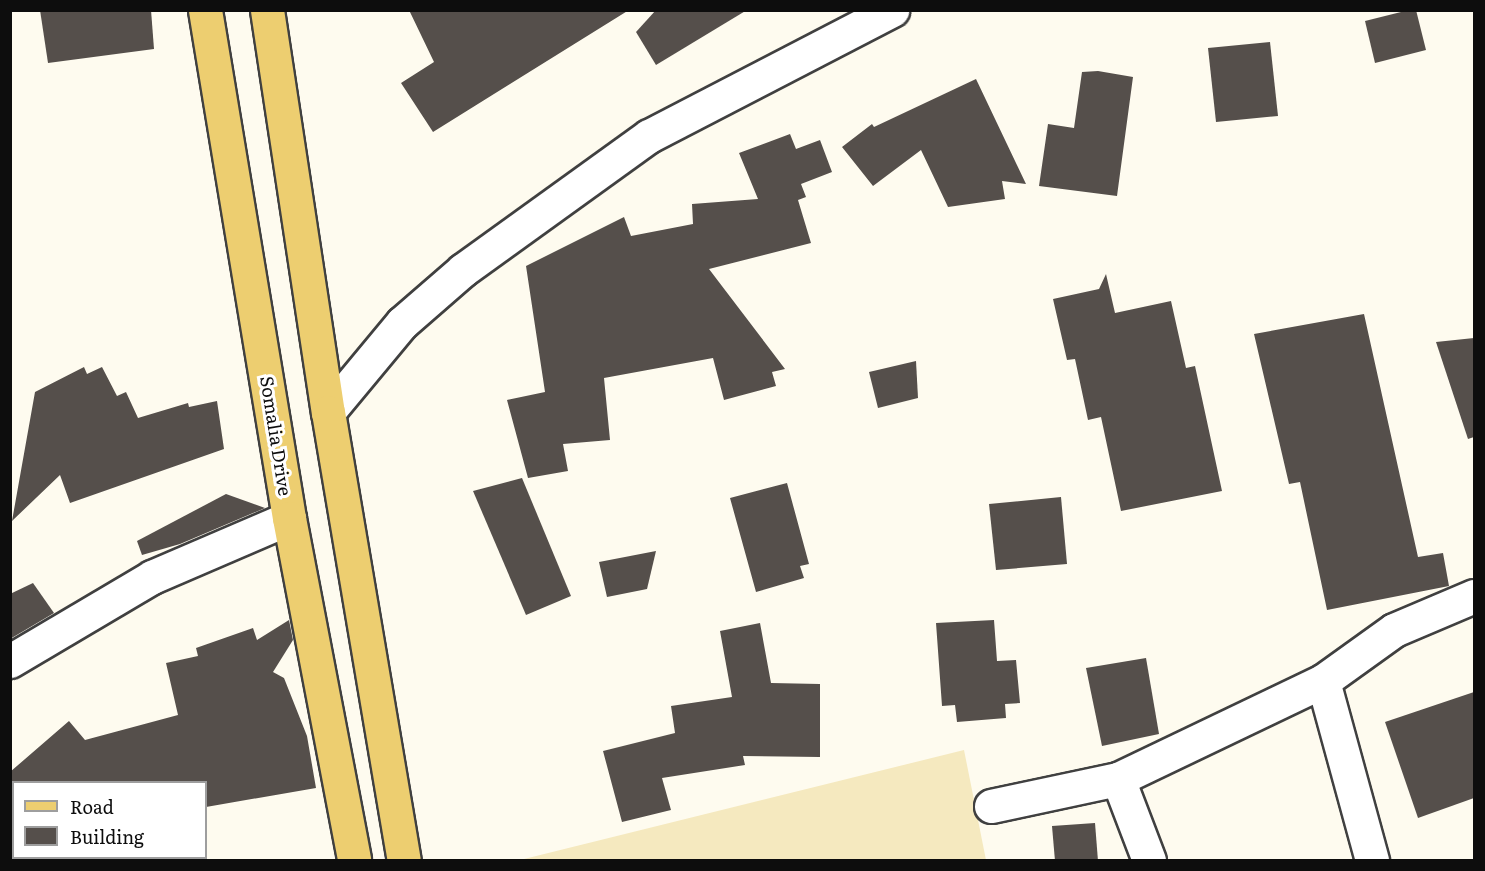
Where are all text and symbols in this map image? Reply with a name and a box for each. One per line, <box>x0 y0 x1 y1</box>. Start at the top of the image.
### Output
street label: Somalia Drive <box>256 375 296 497</box>
legend <box>12 781 207 859</box>
text: Road <box>70 793 114 820</box>
text: Building <box>70 823 144 850</box>

